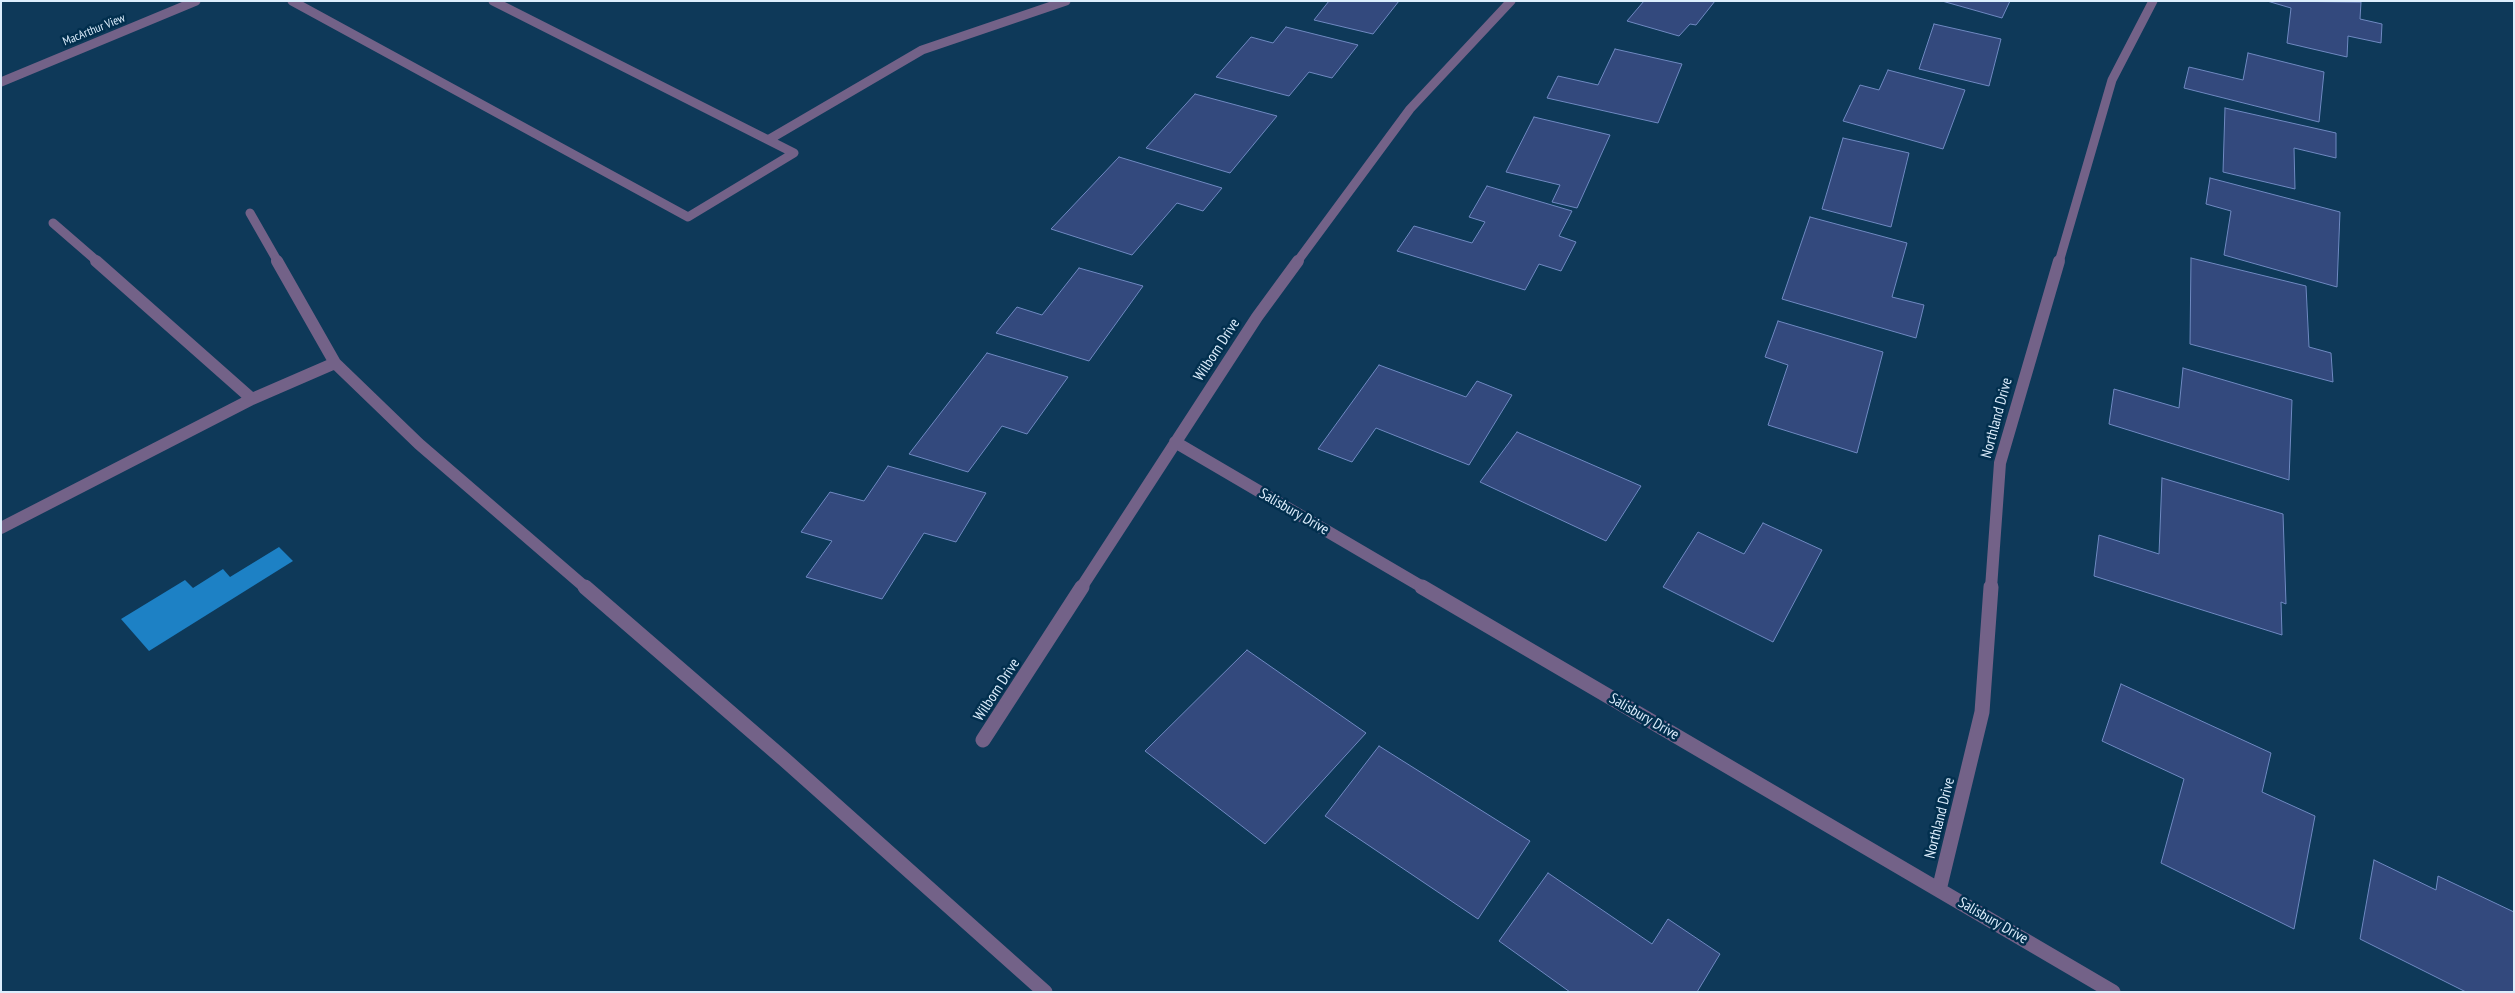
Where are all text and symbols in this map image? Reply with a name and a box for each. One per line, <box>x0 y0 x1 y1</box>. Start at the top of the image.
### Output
street label: MacArthur View <box>61 11 127 49</box>
street label: Wilborn Drive <box>1190 315 1244 385</box>
street label: Northland Drive <box>1978 376 2016 460</box>
street label: Salisbury Drive <box>1256 485 1332 539</box>
street label: Wilborn Drive <box>970 655 1024 725</box>
street label: Salisbury Drive <box>1606 690 1682 744</box>
street label: Northland Drive <box>1921 776 1959 860</box>
street label: Salisbury Drive <box>1955 894 2031 948</box>

